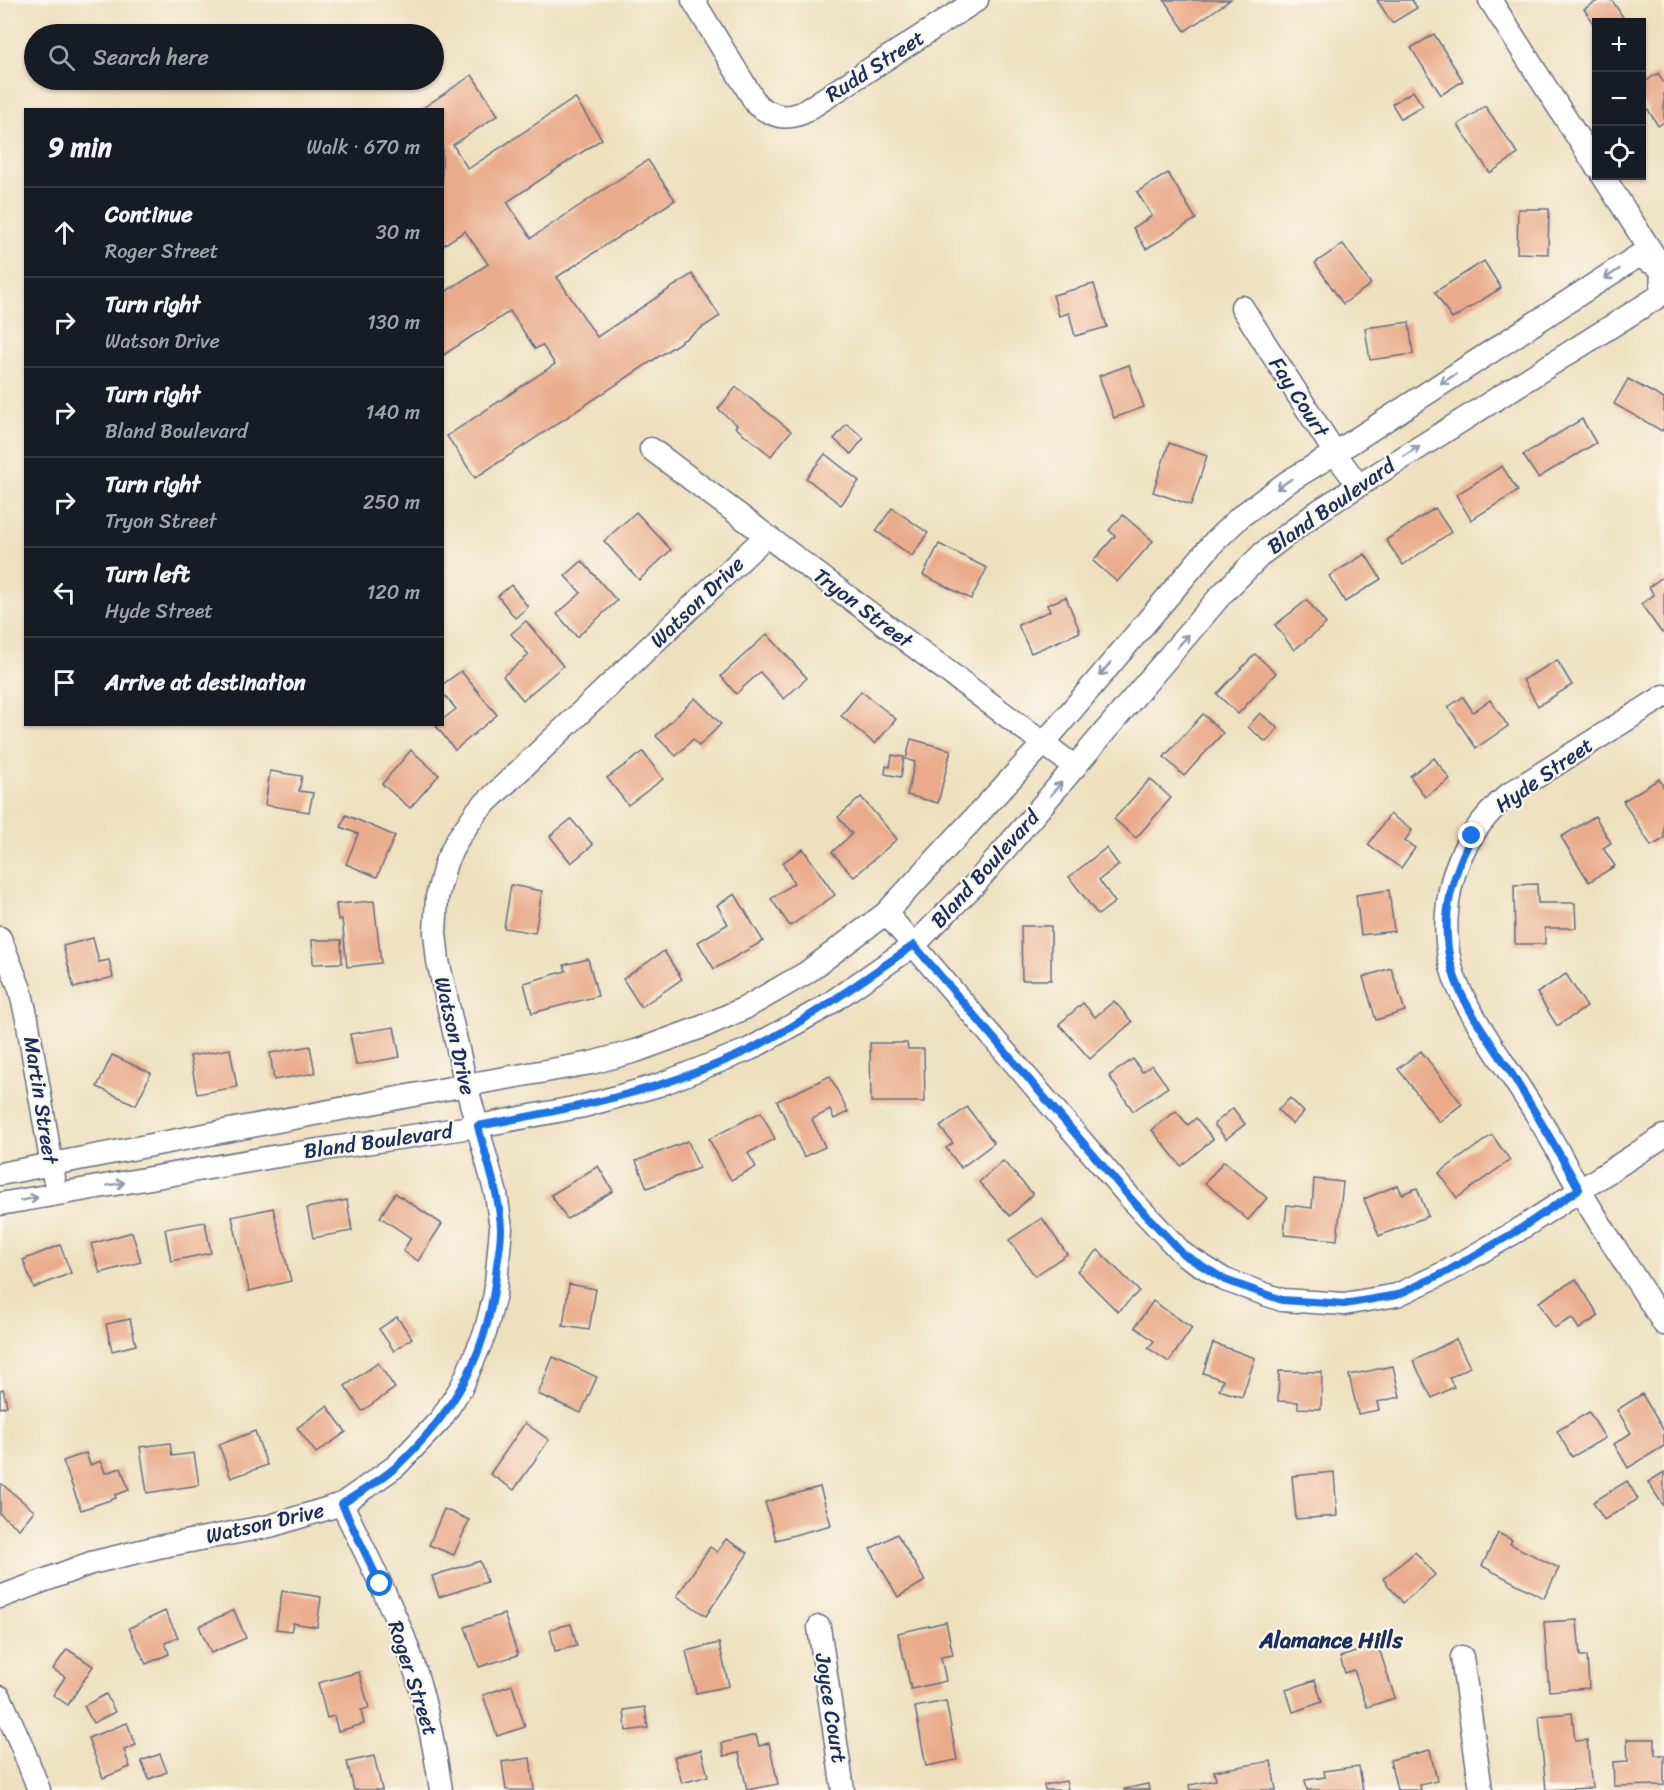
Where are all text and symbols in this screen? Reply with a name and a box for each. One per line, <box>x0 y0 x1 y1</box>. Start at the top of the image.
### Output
map controls <box>1592 18 1646 180</box>
button: + <box>1592 18 1646 72</box>
street label: Rudd Street <box>817 19 933 113</box>
search box <box>24 24 444 90</box>
text: Search here <box>93 38 209 77</box>
icon: search <box>45 41 78 74</box>
button: − <box>1592 72 1646 126</box>
text: 9 min <box>48 124 112 170</box>
button: locate <box>1592 126 1646 180</box>
text: Walk · 670 m <box>306 130 420 165</box>
text: Continue <box>105 195 193 234</box>
text: 30 m <box>376 215 420 250</box>
icon: ahead <box>48 216 81 249</box>
text: Roger Street <box>105 234 219 269</box>
one-way arrow <box>1603 267 1620 280</box>
text: Turn right <box>105 285 200 324</box>
text: 130 m <box>367 305 420 340</box>
icon: right <box>48 306 81 339</box>
text: Watson Drive <box>105 324 220 359</box>
street label: Fay Court <box>1258 349 1340 447</box>
one-way arrow <box>1440 373 1457 385</box>
text: Turn right <box>105 375 200 414</box>
text: 140 m <box>366 395 420 430</box>
icon: right <box>48 396 81 429</box>
text: Bland Boulevard <box>105 414 248 449</box>
one-way arrow <box>1403 444 1420 456</box>
street label: Bland Boulevard <box>1259 446 1405 565</box>
text: Turn right <box>105 465 200 504</box>
one-way arrow <box>1276 478 1292 490</box>
text: 250 m <box>363 485 420 520</box>
icon: right <box>48 486 81 519</box>
text: Tryon Street <box>105 504 217 539</box>
street label: Watson Drive <box>640 546 754 658</box>
text: Turn left <box>105 555 190 594</box>
street label: Tryon Street <box>805 558 922 659</box>
text: 120 m <box>367 575 420 610</box>
icon: left <box>48 576 81 609</box>
text: Hyde Street <box>105 594 213 629</box>
one-way arrow <box>1176 634 1190 649</box>
one-way arrow <box>1099 661 1112 677</box>
text: Arrive at destination <box>105 663 306 702</box>
icon: arrive <box>48 666 81 699</box>
street label: Hyde Street <box>1487 727 1601 823</box>
one-way arrow <box>1050 781 1063 797</box>
street label: Bland Boulevard <box>921 799 1051 937</box>
route end <box>1458 822 1484 848</box>
street label: Watson Drive <box>423 973 487 1099</box>
street label: Martin Street <box>12 1034 70 1168</box>
street label: Bland Boulevard <box>301 1111 457 1170</box>
one-way arrow <box>106 1178 125 1189</box>
one-way arrow <box>19 1193 39 1204</box>
street label: Watson Drive <box>202 1491 328 1555</box>
route start <box>366 1570 392 1596</box>
street label: Roger Street <box>377 1615 449 1741</box>
district label: Alamance Hills <box>1258 1621 1403 1660</box>
street label: Joyce Court <box>803 1649 858 1766</box>

